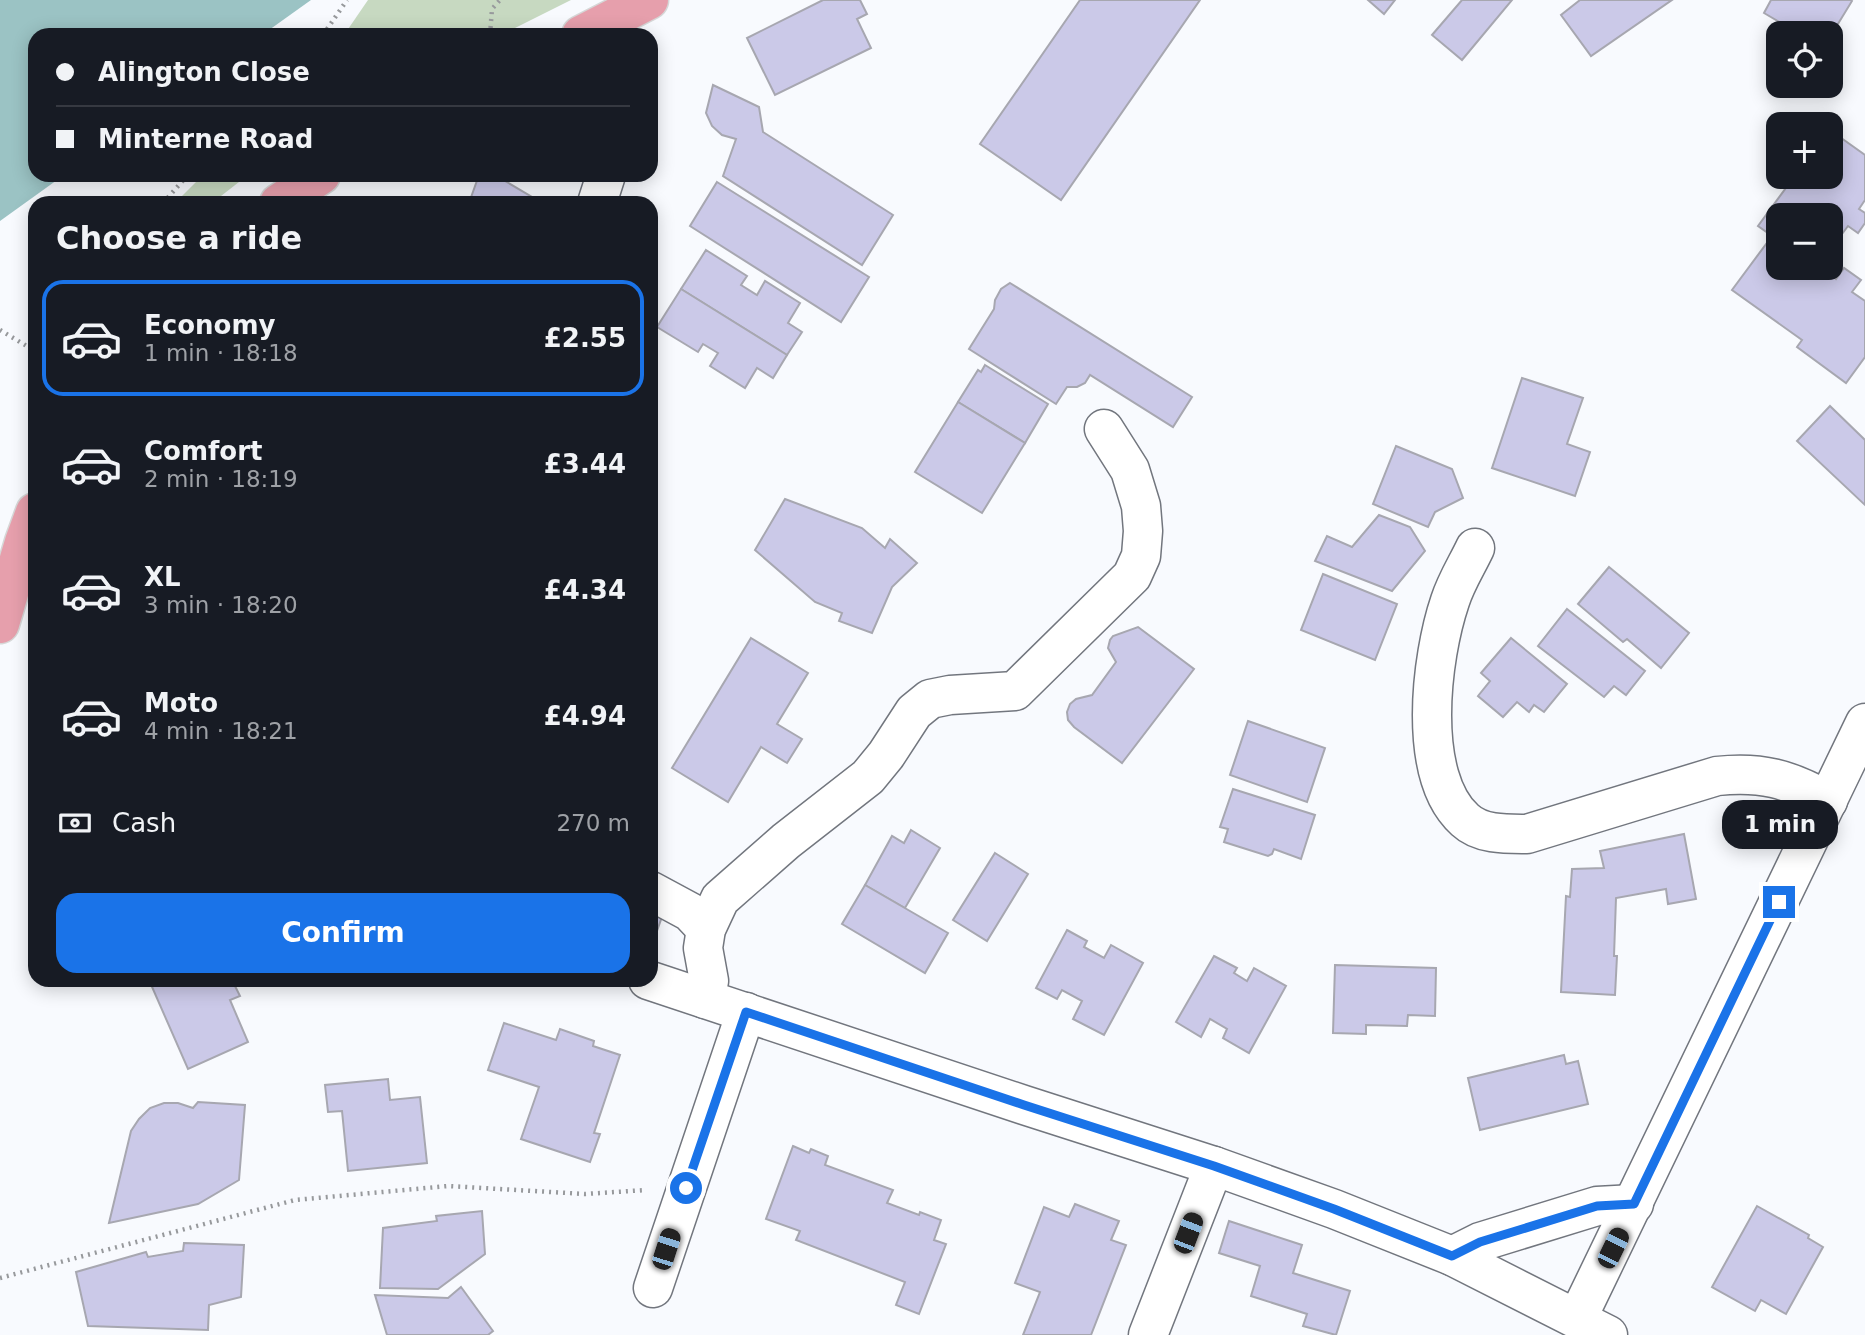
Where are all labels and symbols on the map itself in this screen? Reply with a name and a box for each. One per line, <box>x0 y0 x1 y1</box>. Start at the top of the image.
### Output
callout: 1 min <box>1721 800 1837 850</box>
route end <box>1763 886 1795 918</box>
route start <box>670 1172 702 1204</box>
car <box>1171 1210 1206 1256</box>
car <box>1595 1225 1632 1271</box>
car <box>650 1226 683 1272</box>

